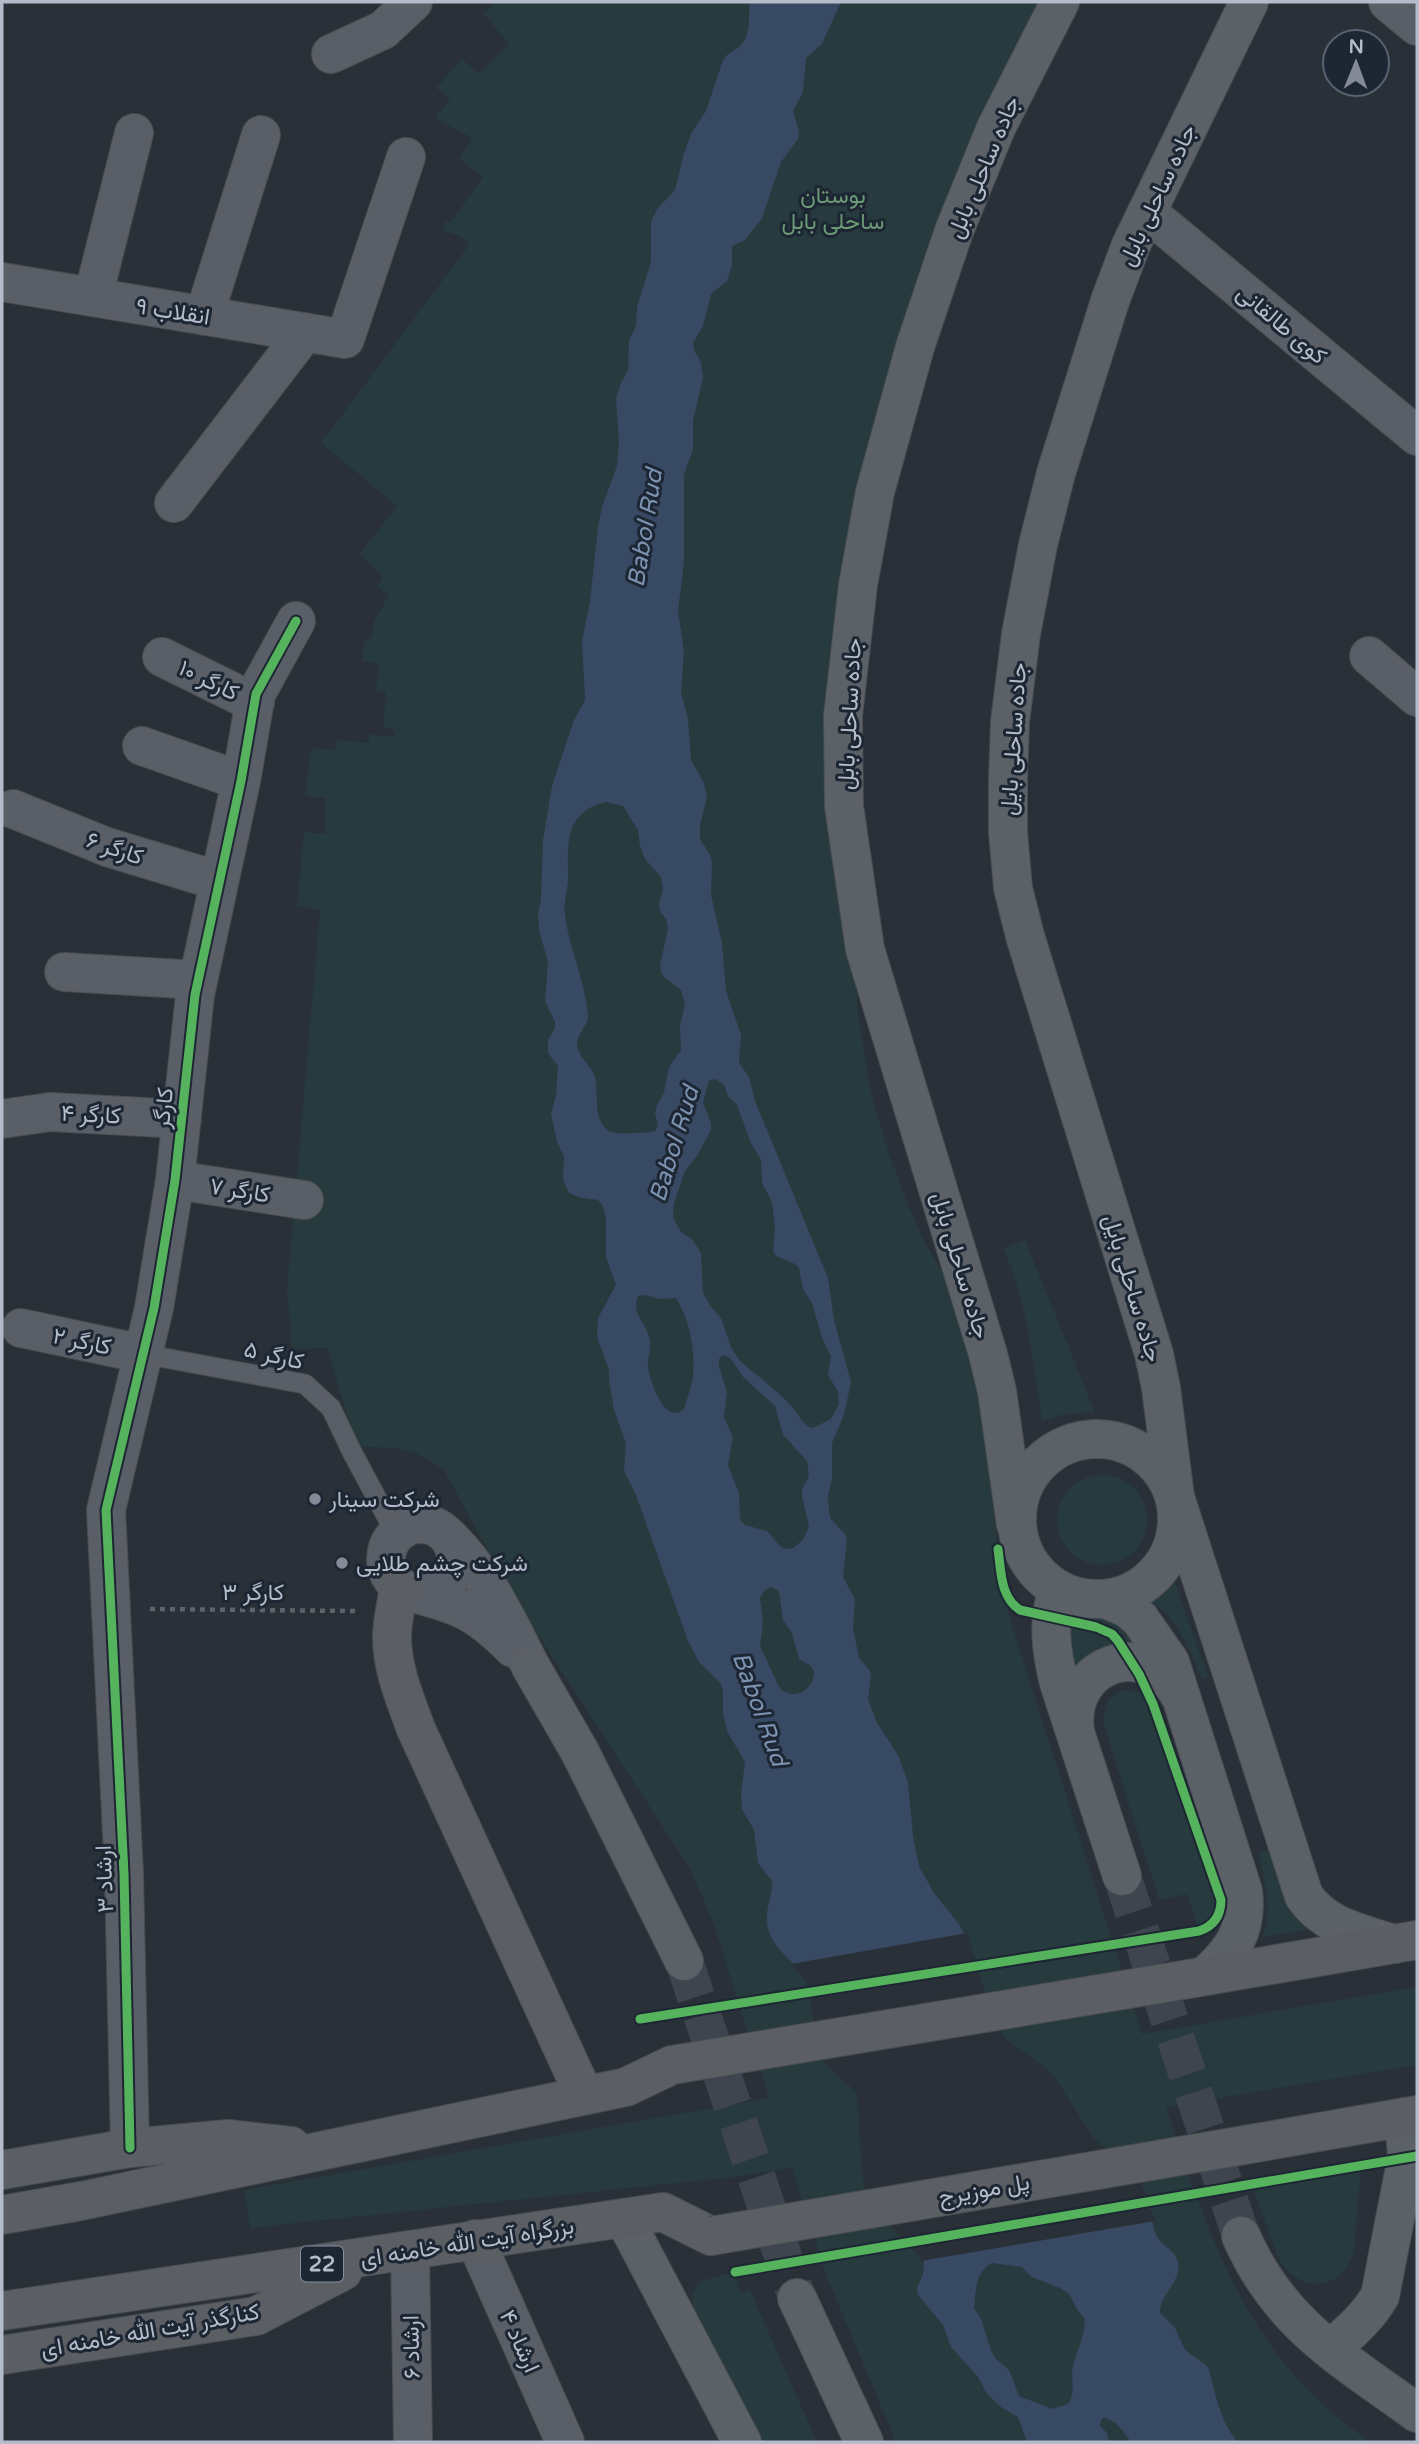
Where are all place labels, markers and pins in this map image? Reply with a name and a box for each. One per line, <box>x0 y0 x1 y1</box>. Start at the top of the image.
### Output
place label: شرکت سینار <box>328 1486 440 1514</box>
marker: شرکت سینار <box>307 1491 323 1507</box>
place label: شرکت چشم طلایی <box>356 1550 528 1579</box>
marker: شرکت چشم طلایی <box>334 1555 350 1571</box>

